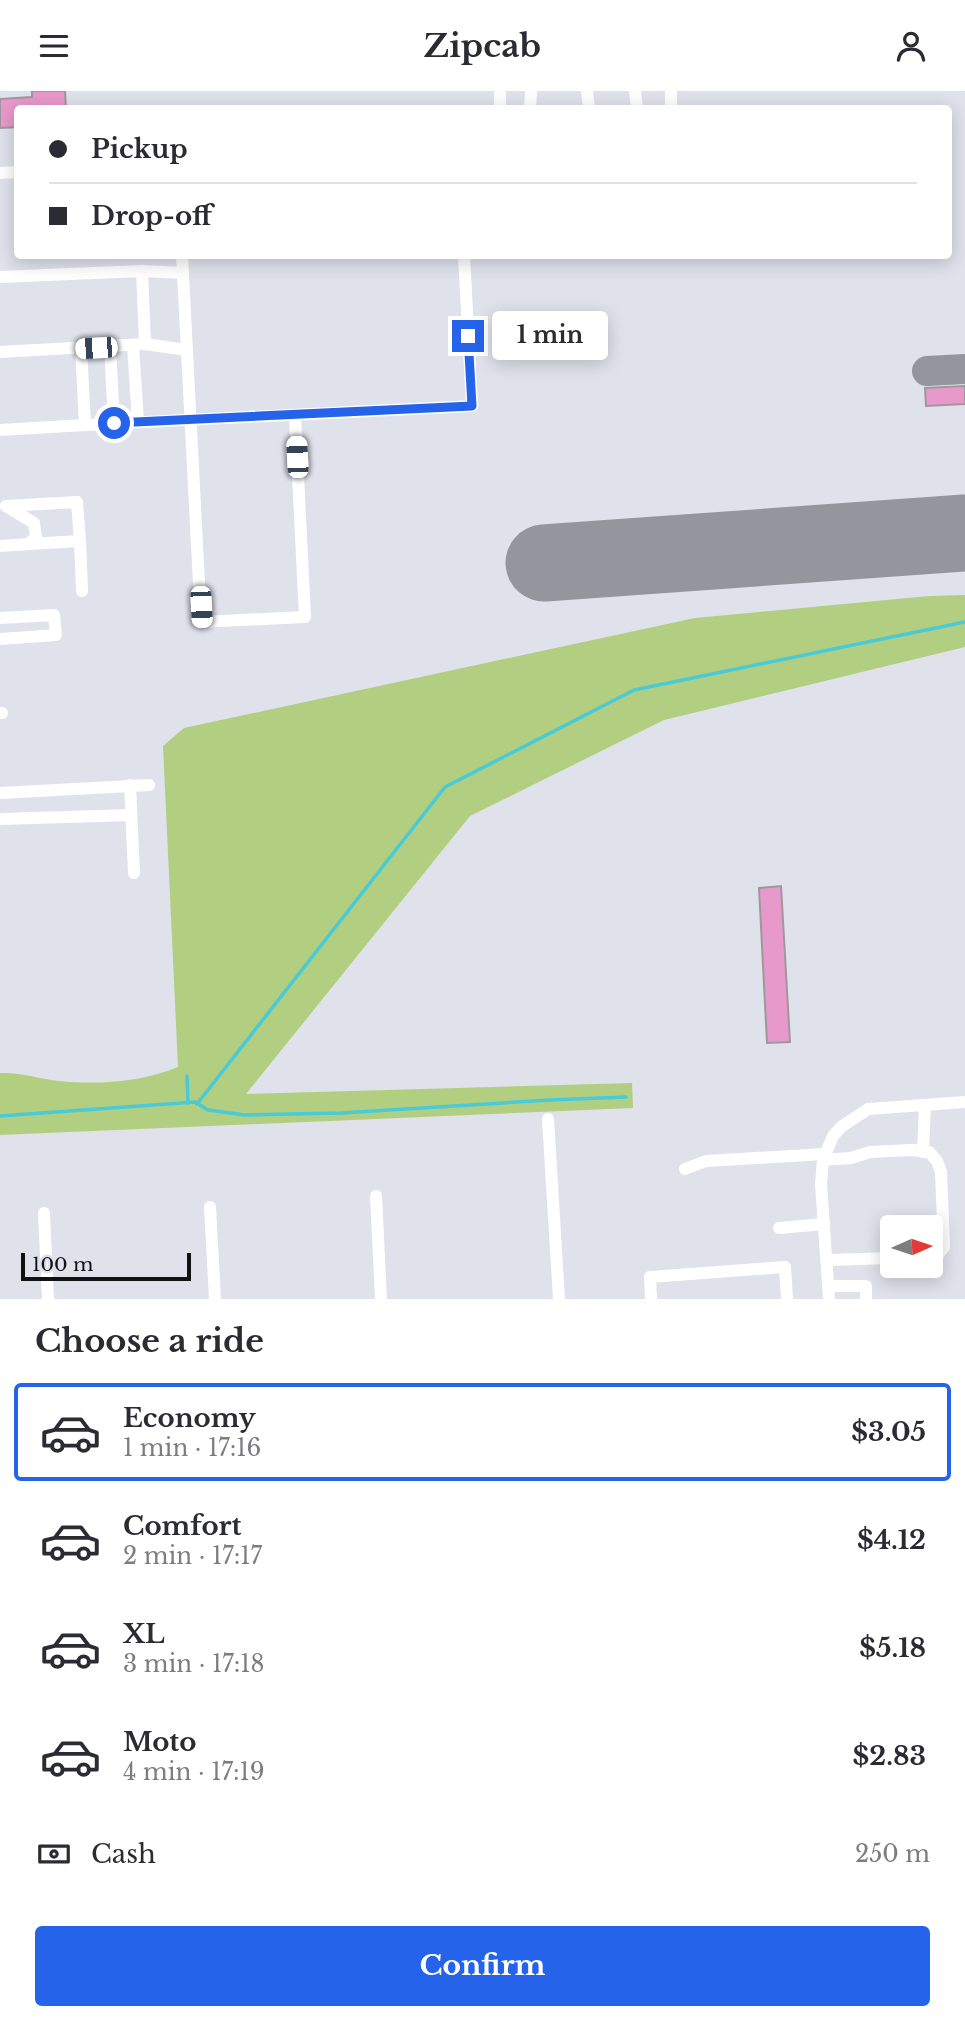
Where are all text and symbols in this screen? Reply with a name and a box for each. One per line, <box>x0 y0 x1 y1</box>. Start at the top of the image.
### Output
text: Zipcab <box>424 26 541 66</box>
icon: menu <box>35 27 73 65</box>
icon: person <box>892 27 930 65</box>
text: Pickup <box>91 133 188 165</box>
text: Drop-off <box>91 200 212 232</box>
callout: 1 min <box>492 311 608 361</box>
route end <box>452 320 484 352</box>
text: 1 min <box>517 321 583 349</box>
car <box>75 336 118 360</box>
route start <box>98 407 130 439</box>
car <box>286 435 309 479</box>
car <box>190 585 213 629</box>
north arrow <box>880 1215 943 1277</box>
map controls <box>880 1215 943 1278</box>
scale bar <box>21 1250 191 1282</box>
text: 100 m <box>32 1253 93 1276</box>
text: Choose a ride <box>35 1321 264 1361</box>
icon: car <box>39 1401 102 1464</box>
text: Economy <box>123 1402 256 1434</box>
text: $3.05 <box>851 1416 926 1448</box>
text: 1 min · 17:16 <box>123 1434 261 1462</box>
icon: car <box>39 1509 102 1572</box>
text: Comfort <box>123 1510 241 1542</box>
text: $4.12 <box>857 1524 926 1556</box>
text: 2 min · 17:17 <box>123 1542 262 1570</box>
icon: car <box>39 1617 102 1680</box>
text: XL <box>123 1618 165 1650</box>
text: $5.18 <box>859 1632 926 1664</box>
text: 3 min · 17:18 <box>123 1650 264 1678</box>
icon: car <box>39 1725 102 1788</box>
text: Moto <box>123 1726 196 1758</box>
text: $2.83 <box>852 1740 926 1772</box>
text: 4 min · 17:19 <box>123 1758 265 1786</box>
icon: cash <box>35 1835 73 1873</box>
text: Cash <box>91 1838 156 1870</box>
text: 250 m <box>855 1840 930 1868</box>
button: Confirm <box>35 1926 930 2006</box>

